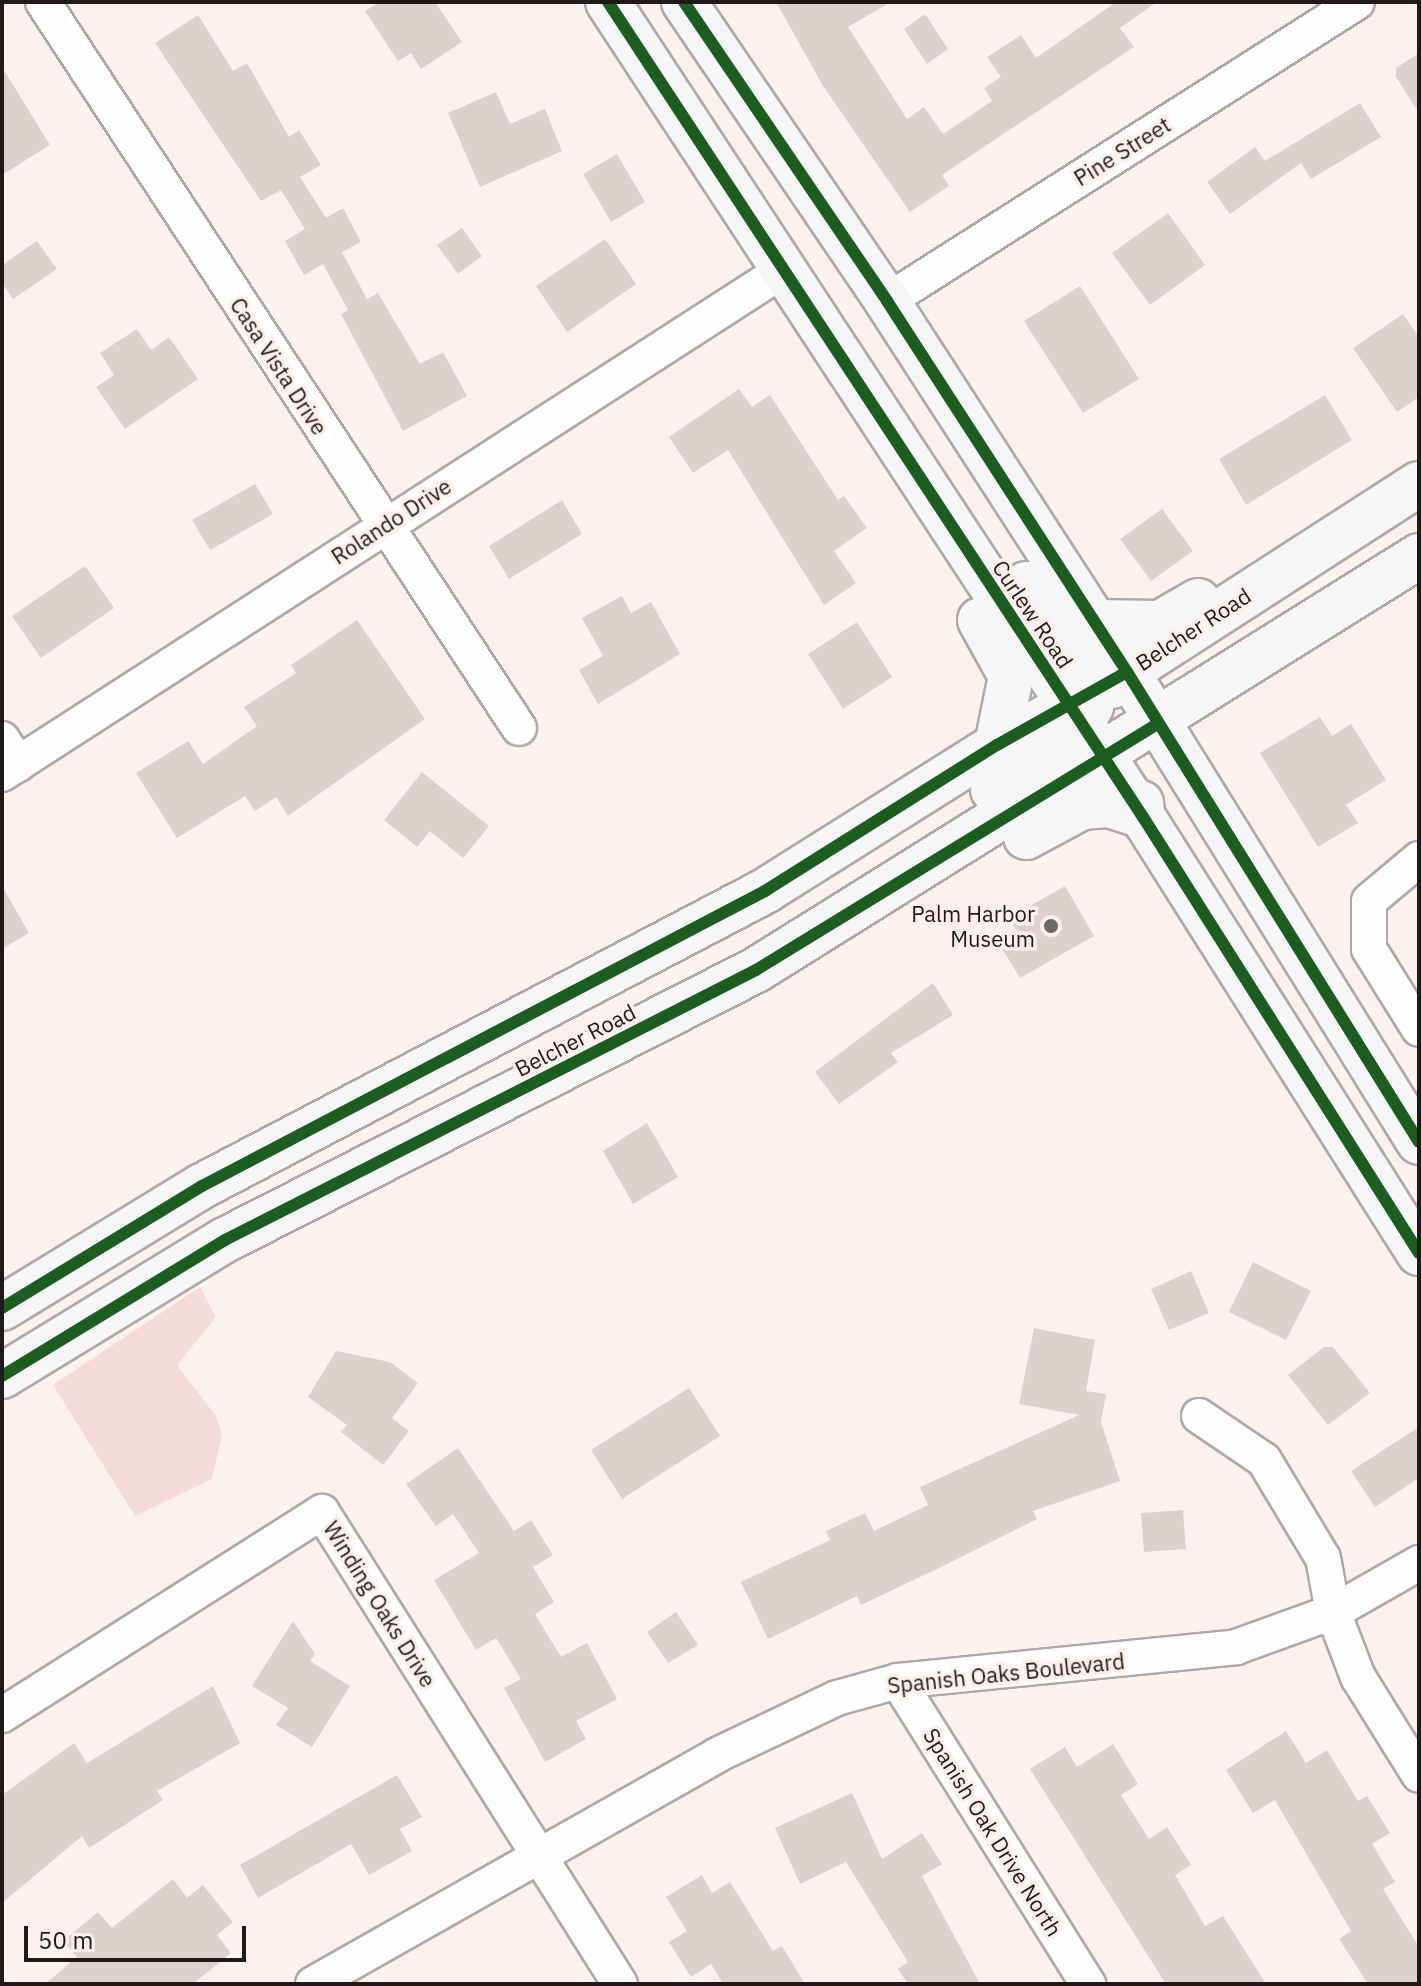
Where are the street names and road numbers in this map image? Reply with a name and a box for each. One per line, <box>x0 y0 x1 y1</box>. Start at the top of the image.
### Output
street label: Pine Street <box>1069 111 1175 191</box>
street label: Casa Vista Drive <box>225 292 333 440</box>
street label: Rolando Drive <box>326 472 456 570</box>
street label: Curlew Road <box>987 555 1079 673</box>
street label: Belcher Road <box>1130 582 1256 676</box>
street label: Belcher Road <box>510 998 640 1082</box>
street label: Winding Oaks Drive <box>318 1516 442 1692</box>
street label: Spanish Oaks Boulevard <box>886 1647 1126 1699</box>
street label: Spanish Oak Drive North <box>918 1723 1068 1941</box>

